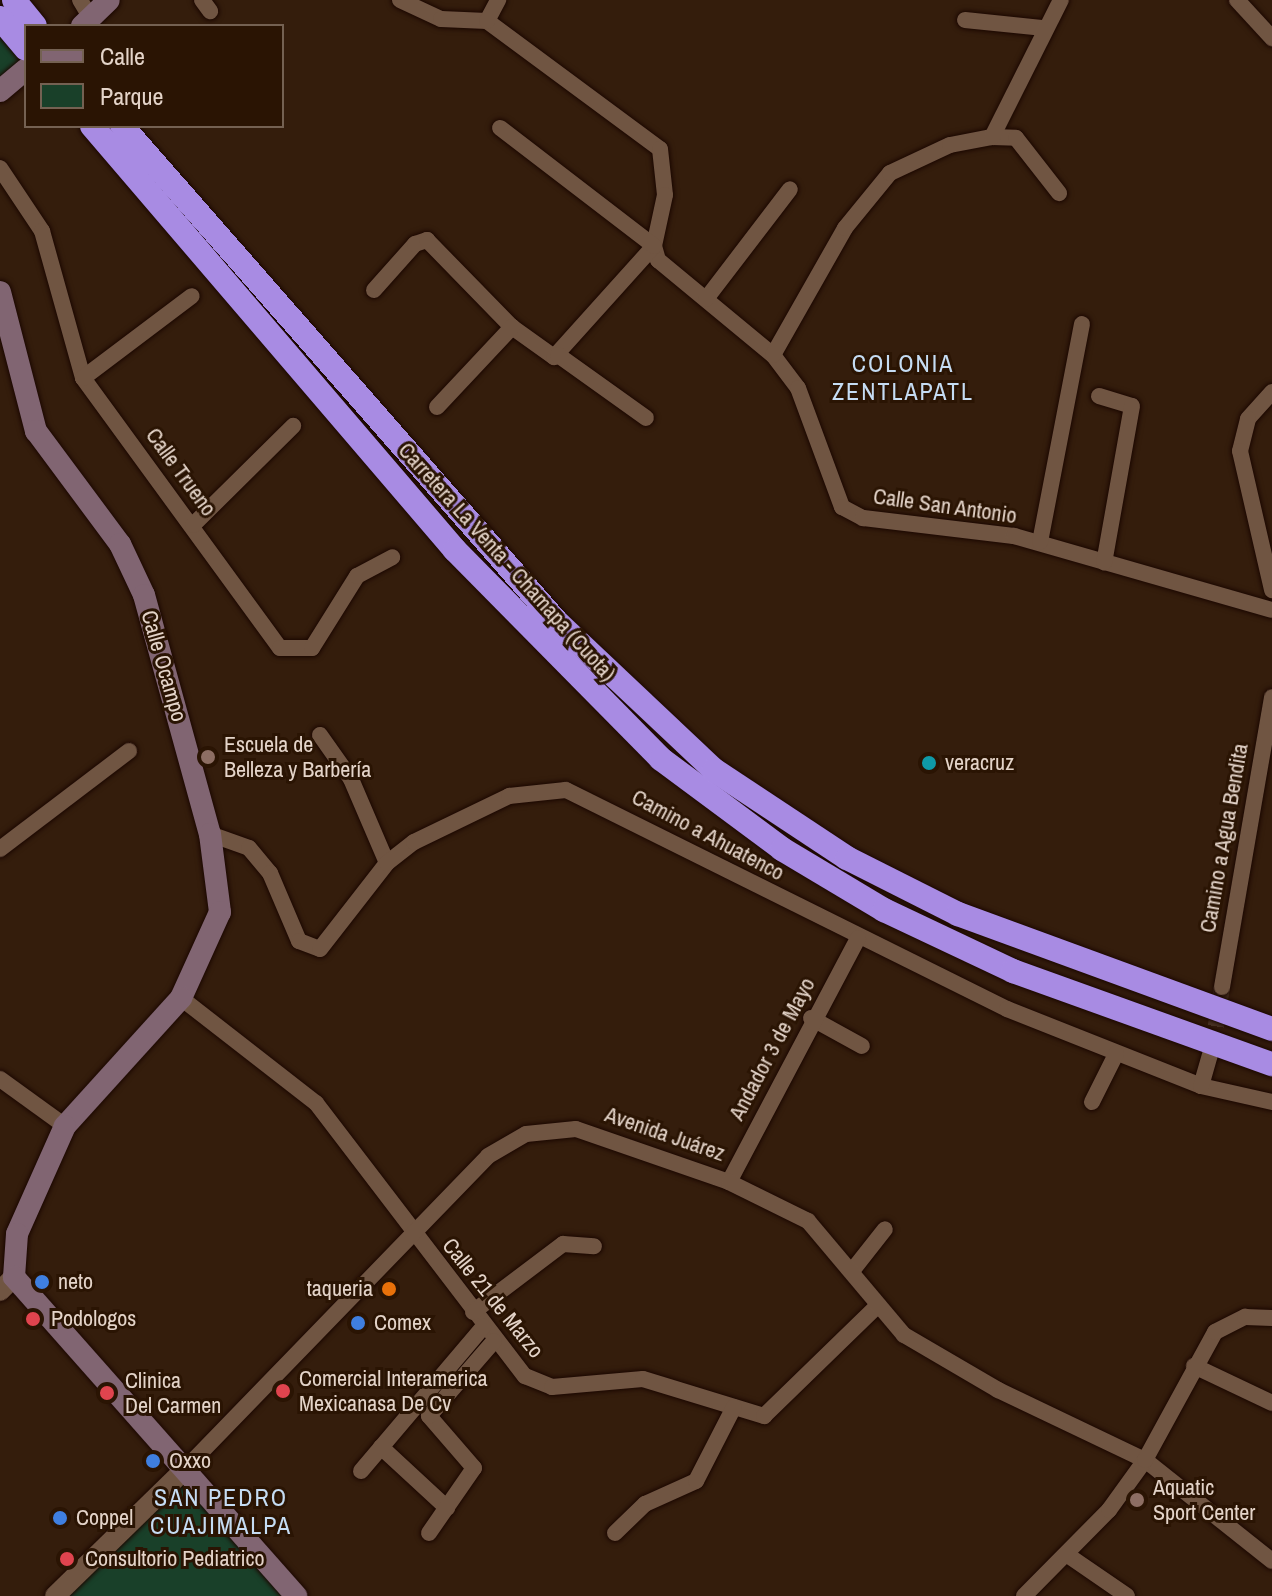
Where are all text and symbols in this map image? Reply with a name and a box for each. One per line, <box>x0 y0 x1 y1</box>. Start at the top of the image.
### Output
legend <box>24 24 284 128</box>
text: Calle <box>100 40 145 72</box>
text: Parque <box>100 80 163 112</box>
district label: COLONIA ZENTLAPATL <box>832 350 974 406</box>
street label: Calle Trueno <box>140 423 222 521</box>
street label: Carretera La Venta - Chamapa (Cuota) <box>393 437 621 687</box>
street label: Calle San Antonio <box>871 483 1019 529</box>
street label: Calle Ocampo <box>136 607 192 725</box>
place label: Escuela de Belleza y Barbería <box>224 731 371 782</box>
street label: Camino a Agua Bendita <box>1194 741 1254 935</box>
marker: Escuela de Belleza y Barbería <box>199 748 217 766</box>
place label: veracruz <box>945 750 1014 776</box>
marker: veracruz <box>920 754 938 772</box>
street label: Camino a Ahuatenco <box>627 784 789 886</box>
street label: Andador 3 de Mayo <box>723 973 821 1125</box>
street label: Avenida Juárez <box>602 1101 728 1167</box>
street label: Calle 21 de Marzo <box>437 1233 549 1363</box>
place label: neto <box>58 1269 93 1295</box>
marker: neto <box>33 1273 51 1291</box>
place label: taqueria <box>307 1276 373 1302</box>
marker: taqueria <box>380 1280 398 1298</box>
place label: Podologos <box>51 1306 136 1332</box>
marker: Podologos <box>22 1308 44 1330</box>
place label: Comex <box>374 1310 431 1336</box>
marker: Comex <box>349 1314 367 1332</box>
place label: Comercial Interamerica Mexicanasa De Cv <box>299 1365 487 1416</box>
place label: Clinica Del Carmen <box>125 1367 221 1418</box>
marker: Clinica Del Carmen <box>96 1382 118 1404</box>
marker: Comercial Interamerica Mexicanasa De Cv <box>274 1382 292 1400</box>
place label: Oxxo <box>169 1448 211 1474</box>
marker: Oxxo <box>144 1452 162 1470</box>
place label: Aquatic Sport Center <box>1153 1474 1255 1526</box>
district label: SAN PEDRO CUAJIMALPA <box>150 1484 292 1540</box>
marker: Aquatic Sport Center <box>1128 1491 1146 1509</box>
place label: Coppel <box>76 1505 133 1531</box>
marker: Coppel <box>51 1509 69 1527</box>
place label: Consultorio Pediatrico <box>85 1546 264 1572</box>
marker: Consultorio Pediatrico <box>56 1548 78 1570</box>

